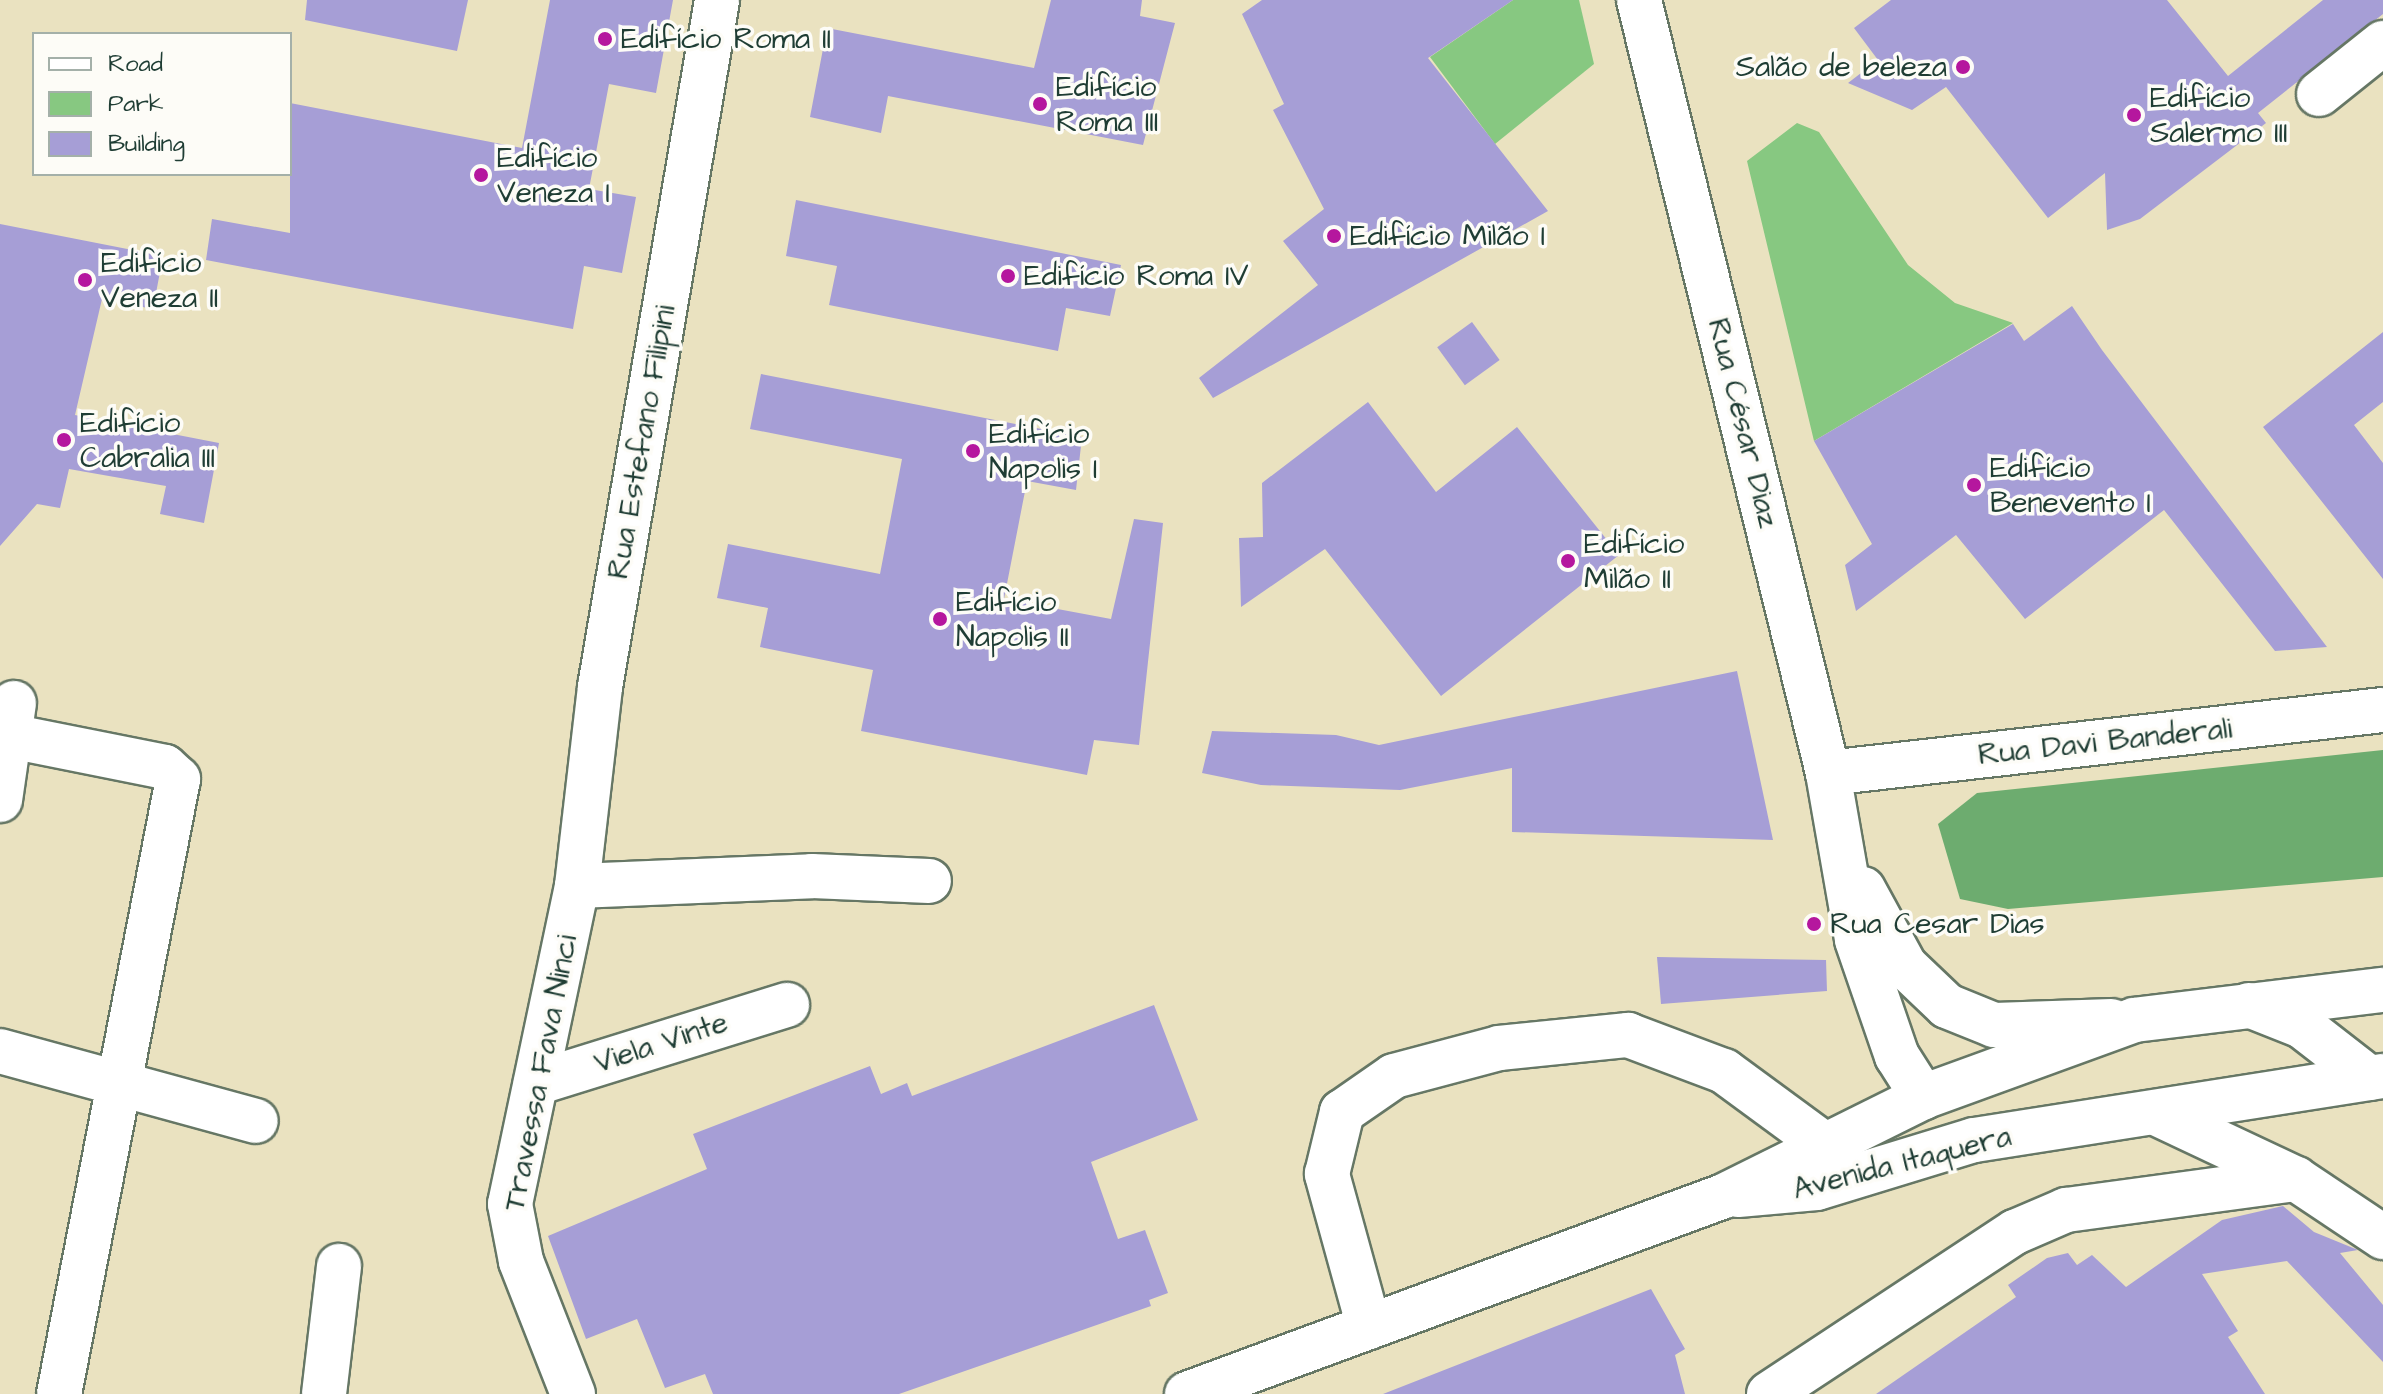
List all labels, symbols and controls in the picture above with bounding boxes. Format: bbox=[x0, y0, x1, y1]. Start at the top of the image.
place label: Edifício Roma II bbox=[621, 21, 831, 57]
marker: Edifício Roma II bbox=[596, 30, 614, 48]
legend bbox=[32, 32, 292, 176]
text: Road bbox=[108, 47, 163, 81]
place label: Salão de beleza bbox=[1736, 49, 1947, 85]
marker: Salão de beleza bbox=[1954, 58, 1972, 76]
place label: Edifício Roma III bbox=[1056, 69, 1159, 140]
place label: Edifício Salermo III bbox=[2150, 80, 2288, 150]
text: Park bbox=[108, 87, 164, 121]
marker: Edifício Roma III bbox=[1031, 95, 1049, 113]
marker: Edifício Salermo III bbox=[2125, 106, 2143, 124]
text: Building bbox=[108, 127, 185, 161]
place label: Edifício Veneza I bbox=[497, 140, 610, 210]
marker: Edifício Veneza I bbox=[472, 166, 490, 184]
place label: Edifício Milão I bbox=[1350, 218, 1545, 254]
marker: Edifício Milão I bbox=[1325, 227, 1343, 245]
place label: Edifício Veneza II bbox=[101, 245, 218, 316]
place label: Edifício Roma IV bbox=[1024, 258, 1249, 294]
marker: Edifício Roma IV bbox=[999, 267, 1017, 285]
marker: Edifício Veneza II bbox=[76, 271, 94, 289]
street label: Rua Estefano Filipini bbox=[600, 302, 684, 582]
street label: Rua César Diaz bbox=[1700, 315, 1786, 531]
place label: Edifício Cabralia III bbox=[80, 405, 215, 476]
place label: Edifício Napolis I bbox=[989, 416, 1098, 486]
marker: Edifício Cabralia III bbox=[55, 431, 73, 449]
marker: Edifício Napolis I bbox=[964, 442, 982, 460]
place label: Edifício Benevento I bbox=[1990, 450, 2151, 520]
marker: Edifício Benevento I bbox=[1965, 476, 1983, 494]
place label: Edifício Milão II bbox=[1584, 526, 1684, 596]
marker: Edifício Milão II bbox=[1559, 552, 1577, 570]
place label: Edifício Napolis II bbox=[956, 584, 1069, 654]
marker: Edifício Napolis II bbox=[931, 610, 949, 628]
street label: Rua Davi Banderali bbox=[1976, 711, 2234, 773]
place label: Rua Cesar Dias bbox=[1830, 906, 2045, 942]
marker: Rua Cesar Dias bbox=[1805, 915, 1823, 933]
street label: Travessa Fava Ninci bbox=[497, 932, 585, 1214]
street label: Viela Vinte bbox=[590, 1005, 732, 1081]
street label: Avenida Itaquera bbox=[1789, 1118, 2015, 1208]

